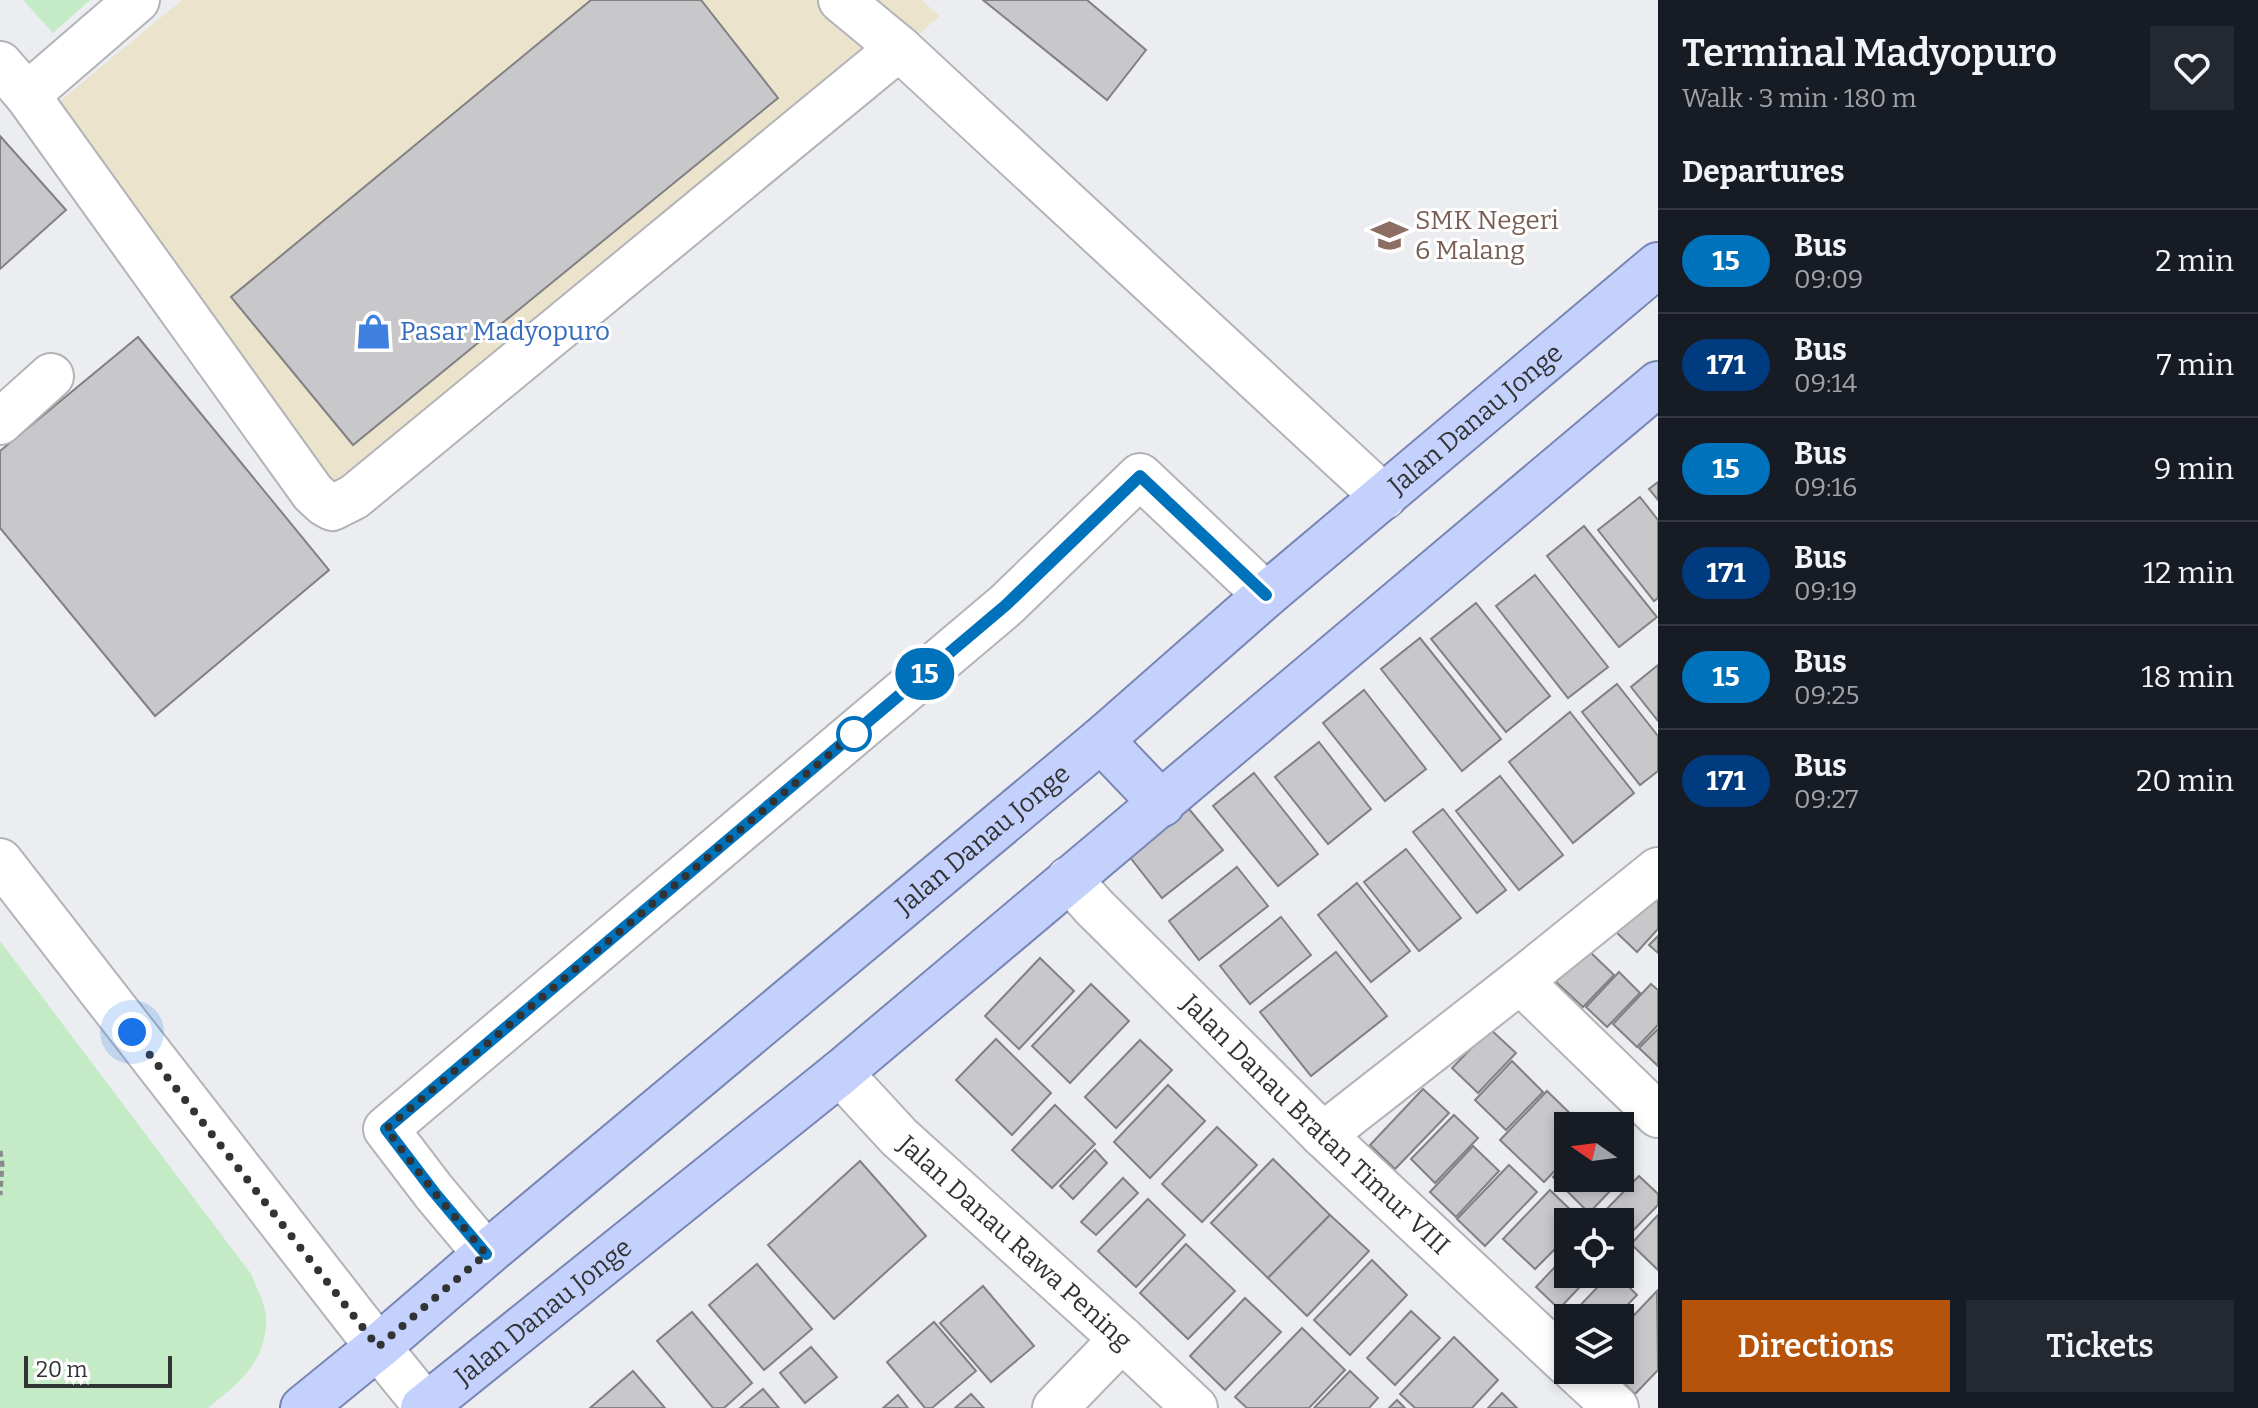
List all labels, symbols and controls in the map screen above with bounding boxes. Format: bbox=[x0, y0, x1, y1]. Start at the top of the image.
button: heart bbox=[2150, 26, 2234, 110]
text: Terminal Madyopuro bbox=[1682, 30, 2057, 76]
text: Walk · 3 min · 180 m bbox=[1682, 83, 1917, 114]
text: Departures bbox=[1682, 154, 1845, 190]
place label: SMK Negeri 6 Malang bbox=[1415, 205, 1559, 266]
school or university icon: SMK Negeri 6 Malang bbox=[1370, 216, 1408, 254]
text: Bus bbox=[1794, 228, 1847, 264]
text: 2 min bbox=[2155, 243, 2234, 279]
text: 15 bbox=[1712, 244, 1740, 277]
text: 09:09 bbox=[1794, 264, 1863, 295]
shop icon: Pasar Madyopuro bbox=[355, 312, 393, 350]
place label: Pasar Madyopuro bbox=[400, 316, 610, 347]
text: Bus bbox=[1794, 332, 1847, 368]
street label: Jalan Danau Jonge bbox=[1382, 337, 1569, 502]
text: 7 min bbox=[2156, 347, 2234, 383]
text: 171 bbox=[1706, 348, 1746, 381]
text: 09:14 bbox=[1794, 368, 1857, 399]
text: Bus bbox=[1794, 436, 1847, 472]
text: 9 min bbox=[2154, 451, 2234, 487]
text: 15 bbox=[1712, 452, 1740, 485]
text: 09:16 bbox=[1794, 472, 1857, 503]
text: Bus bbox=[1794, 540, 1847, 576]
text: 12 min bbox=[2143, 555, 2234, 591]
text: 171 bbox=[1706, 556, 1746, 589]
text: 09:19 bbox=[1794, 576, 1857, 607]
text: Bus bbox=[1794, 644, 1847, 680]
line badge: 15 bbox=[889, 648, 961, 700]
text: 15 bbox=[911, 657, 939, 690]
text: 18 min bbox=[2141, 659, 2234, 695]
text: 15 bbox=[1712, 660, 1740, 693]
text: 09:25 bbox=[1794, 680, 1859, 711]
unlabelled marker bbox=[837, 717, 871, 751]
text: Bus bbox=[1794, 748, 1847, 784]
street label: Jalan Danau Jonge bbox=[888, 758, 1076, 922]
text: 20 min bbox=[2136, 763, 2234, 799]
text: 171 bbox=[1706, 764, 1746, 797]
text: 09:27 bbox=[1794, 784, 1858, 815]
street label: Jalan Danau Bratan Timur VIII bbox=[1174, 987, 1456, 1261]
your location bbox=[112, 1012, 152, 1052]
north arrow bbox=[1554, 1112, 1634, 1192]
map controls bbox=[1554, 1112, 1634, 1384]
street label: Jalan Danau Rawa Pening bbox=[891, 1128, 1138, 1356]
button: locate bbox=[1554, 1208, 1634, 1288]
street label: Jalan Danau Jonge bbox=[448, 1232, 638, 1393]
button: Directions bbox=[1682, 1300, 1950, 1392]
button: Tickets bbox=[1966, 1300, 2234, 1392]
button: layers bbox=[1554, 1304, 1634, 1384]
scale bar bbox=[24, 1352, 172, 1388]
text: 20 m bbox=[36, 1356, 87, 1383]

